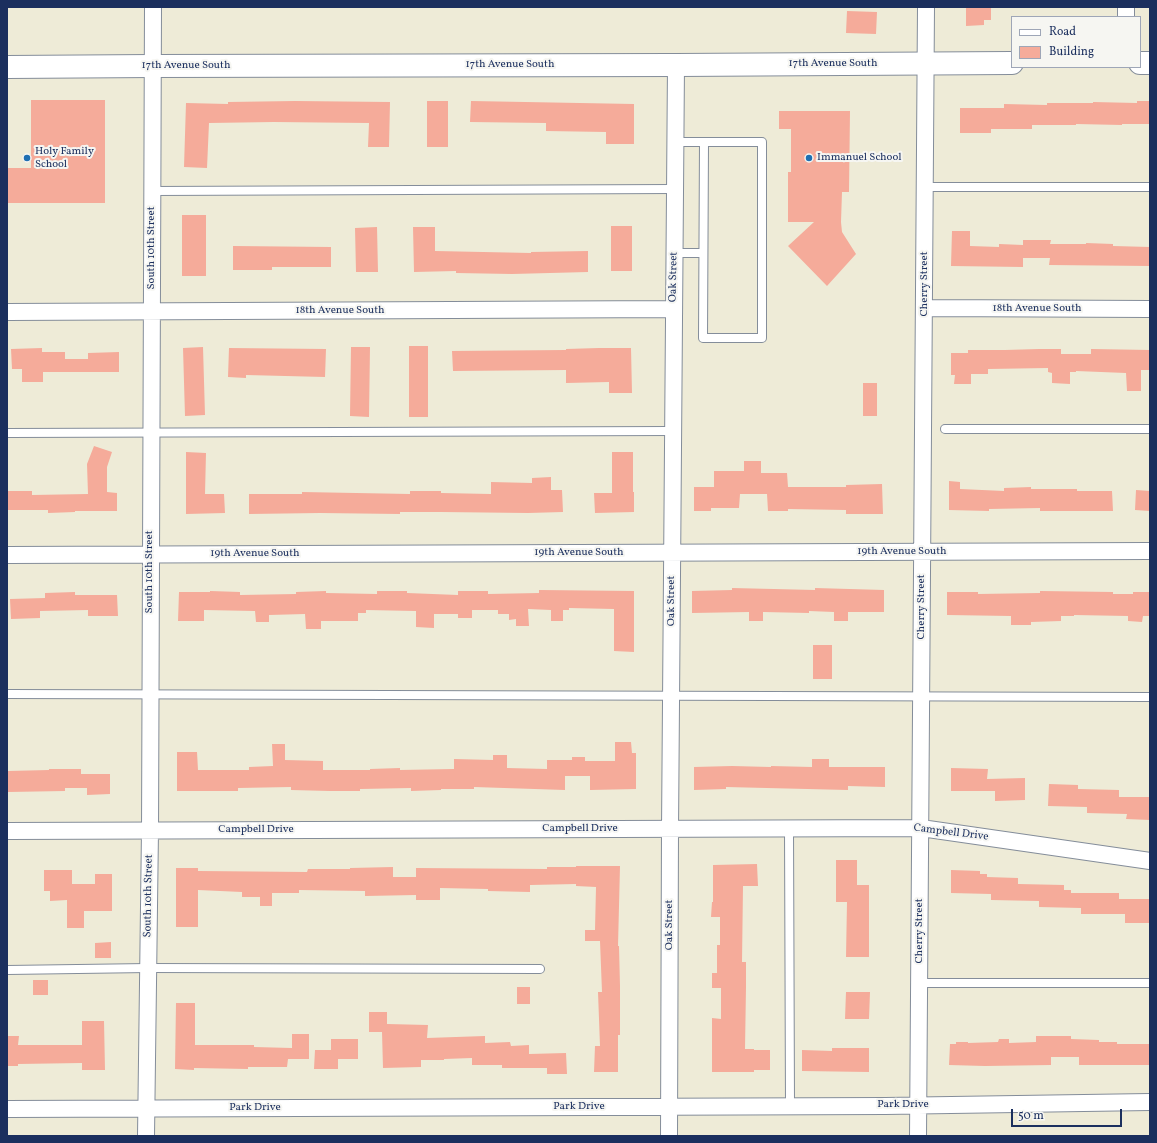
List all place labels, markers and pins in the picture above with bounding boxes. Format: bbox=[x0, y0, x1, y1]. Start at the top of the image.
place label: Holy Family School bbox=[35, 145, 94, 171]
place label: Immanuel School bbox=[817, 151, 901, 165]
marker: Holy Family School bbox=[22, 153, 32, 163]
marker: Immanuel School bbox=[804, 153, 814, 163]

